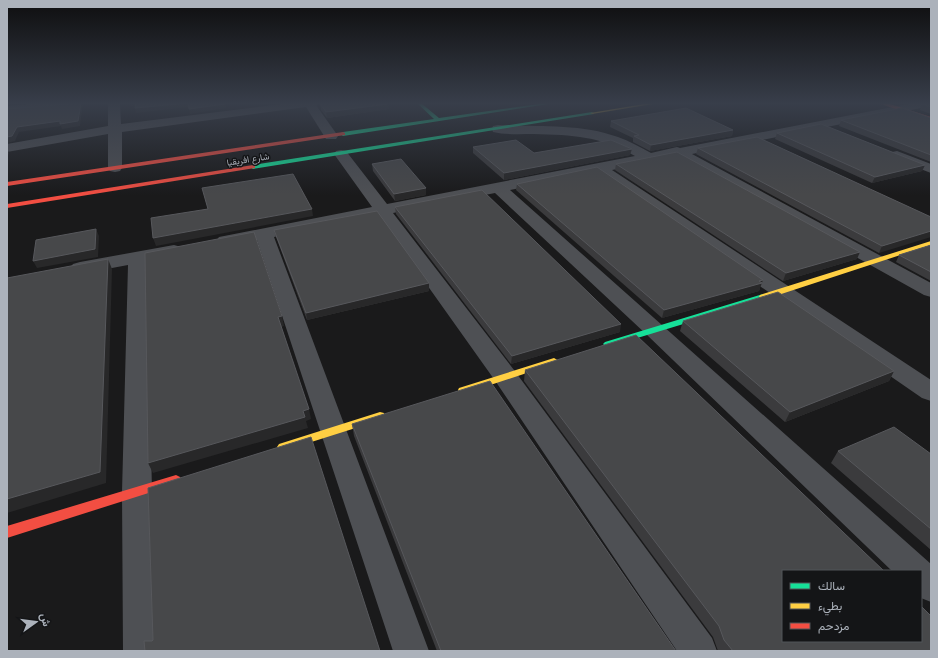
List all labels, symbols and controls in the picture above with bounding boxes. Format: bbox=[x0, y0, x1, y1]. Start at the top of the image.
street label: شارع افريقيا bbox=[226, 149, 270, 169]
legend bbox=[782, 570, 922, 642]
text: سالك bbox=[818, 577, 845, 594]
text: بطيء bbox=[818, 597, 842, 616]
north arrow bbox=[16, 602, 56, 642]
text: ش bbox=[37, 611, 55, 628]
text: مزدحم bbox=[818, 617, 849, 634]

